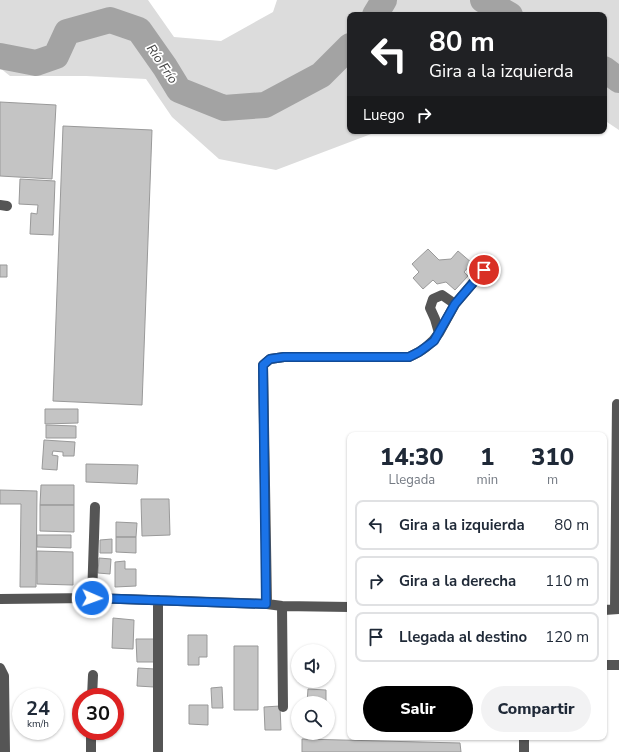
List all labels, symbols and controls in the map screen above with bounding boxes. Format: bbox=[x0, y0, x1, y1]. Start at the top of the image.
text: 80 m bbox=[429, 23, 495, 61]
icon: left bbox=[363, 28, 415, 80]
water label: Río Frío bbox=[142, 41, 182, 87]
text: Gira a la izquierda bbox=[429, 59, 573, 83]
icon: right bbox=[413, 104, 435, 126]
text: Luego bbox=[363, 105, 405, 125]
pin bbox=[467, 253, 501, 287]
icon: arrive bbox=[473, 259, 495, 281]
text: 14:30 bbox=[380, 441, 444, 473]
text: 1 bbox=[480, 441, 495, 473]
text: 310 bbox=[531, 441, 574, 473]
text: Llegada bbox=[388, 471, 435, 489]
text: min bbox=[477, 471, 498, 489]
text: m bbox=[547, 471, 558, 489]
icon: left bbox=[365, 514, 387, 536]
text: Gira a la izquierda bbox=[399, 515, 525, 535]
text: 80 m bbox=[554, 515, 589, 535]
icon: right bbox=[365, 570, 387, 592]
text: Gira a la derecha bbox=[399, 571, 516, 591]
text: 110 m bbox=[545, 571, 589, 591]
position arrow bbox=[71, 577, 113, 619]
icon: arrive bbox=[365, 626, 387, 648]
text: Llegada al destino bbox=[399, 627, 527, 647]
text: 120 m bbox=[545, 627, 589, 647]
map controls bbox=[291, 644, 335, 740]
button: sound bbox=[291, 644, 335, 688]
button: Salir bbox=[363, 686, 473, 732]
button: Compartir bbox=[481, 686, 591, 732]
speed limit sign: 30 bbox=[72, 688, 124, 740]
text: 24 bbox=[26, 695, 50, 722]
button: search bbox=[291, 696, 335, 740]
text: km/h bbox=[27, 717, 49, 731]

